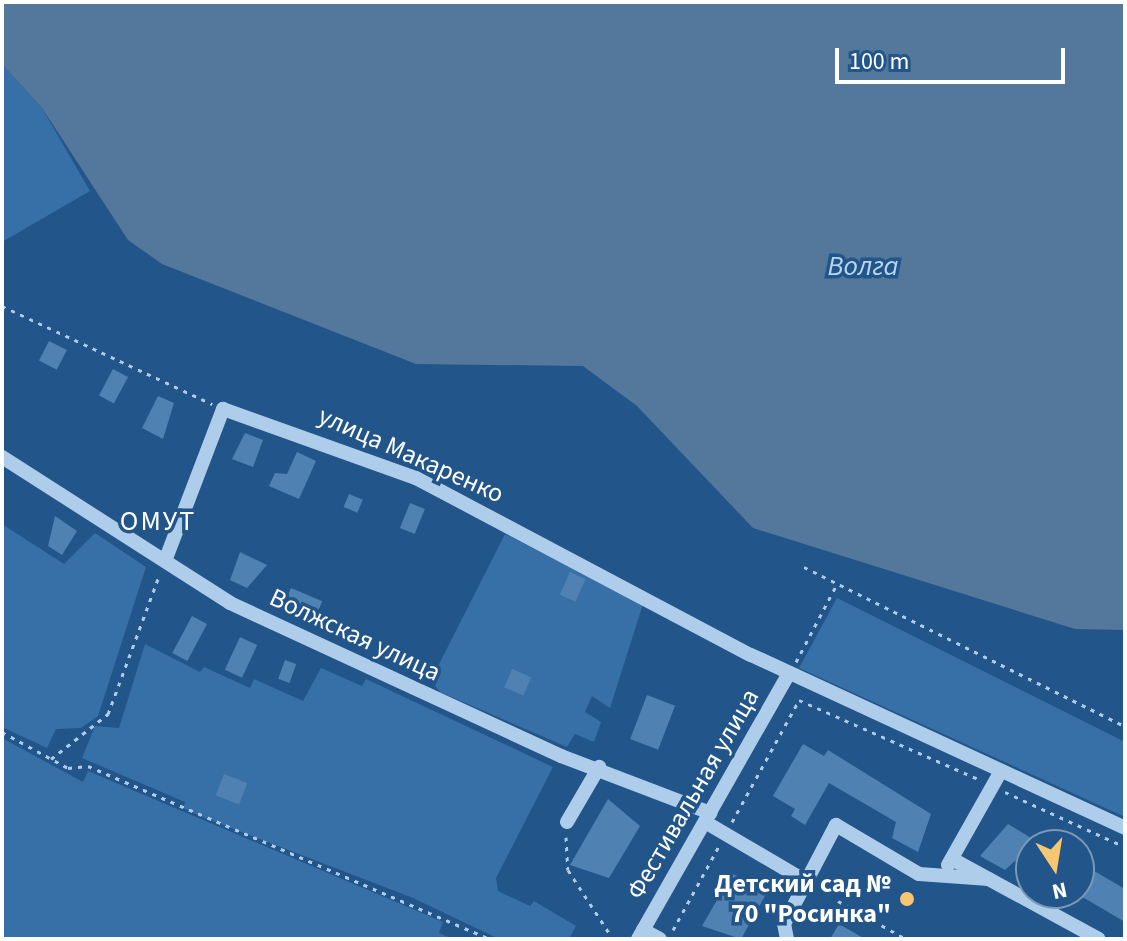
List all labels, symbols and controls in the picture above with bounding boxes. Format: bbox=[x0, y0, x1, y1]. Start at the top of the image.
scale bar bbox=[839, 32, 1069, 82]
text: 100 m bbox=[849, 44, 909, 79]
water label: Волга bbox=[828, 249, 898, 283]
street label: улица Макаренко bbox=[314, 400, 508, 510]
district label: ОМУТ bbox=[120, 504, 196, 538]
street label: Волжская улица bbox=[265, 582, 445, 688]
street label: Фестивальная улица bbox=[620, 683, 766, 905]
north arrow bbox=[1015, 829, 1095, 909]
place label: Детский сад № 70 "Росинка" bbox=[715, 868, 891, 930]
text: N bbox=[1049, 873, 1070, 908]
marker: Детский сад № 70 "Росинка" bbox=[898, 890, 916, 908]

